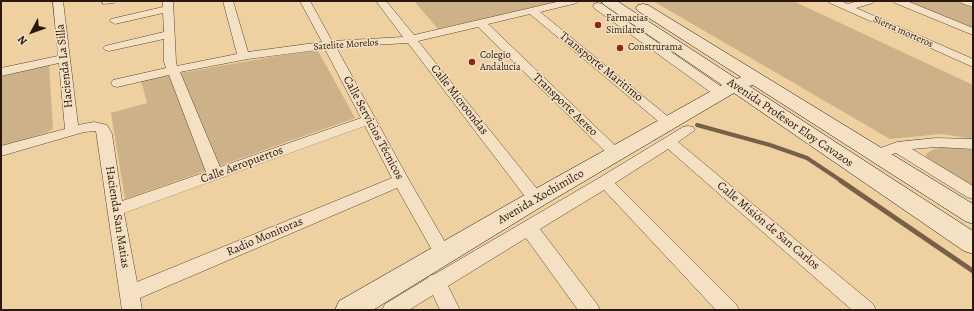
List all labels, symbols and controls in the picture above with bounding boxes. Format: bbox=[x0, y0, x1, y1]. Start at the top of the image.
north arrow bbox=[12, 12, 52, 52]
place label: Farmacias Similares bbox=[606, 13, 648, 36]
street label: Sierra morteros bbox=[871, 13, 935, 51]
marker: Farmacias Similares bbox=[593, 20, 603, 30]
street label: Hacienda La Silla bbox=[53, 23, 77, 109]
street label: Transporte Maritimo bbox=[556, 29, 646, 105]
text: N bbox=[14, 32, 31, 48]
street label: Satelite Morelos bbox=[313, 37, 379, 53]
place label: Construrama bbox=[628, 42, 682, 54]
marker: Construrama bbox=[615, 43, 625, 53]
place label: Colegio Andalucía bbox=[480, 50, 521, 74]
marker: Colegio Andalucía bbox=[467, 57, 477, 67]
street label: Calle Microondas bbox=[427, 62, 491, 138]
street label: Transporte Aereo bbox=[530, 71, 600, 139]
street label: Calle Servicios Técnicos bbox=[340, 74, 406, 182]
street label: Avenida Profesor Eloy Cavazos bbox=[724, 75, 856, 171]
street label: Calle Aeropuertos bbox=[199, 143, 285, 187]
street label: Hacienda San Matias bbox=[102, 165, 132, 269]
street label: Avenida Xochimilco bbox=[495, 166, 587, 228]
street label: Calle Misión de San Carlos bbox=[714, 179, 822, 273]
street label: Radio Monitoras bbox=[225, 214, 305, 260]

